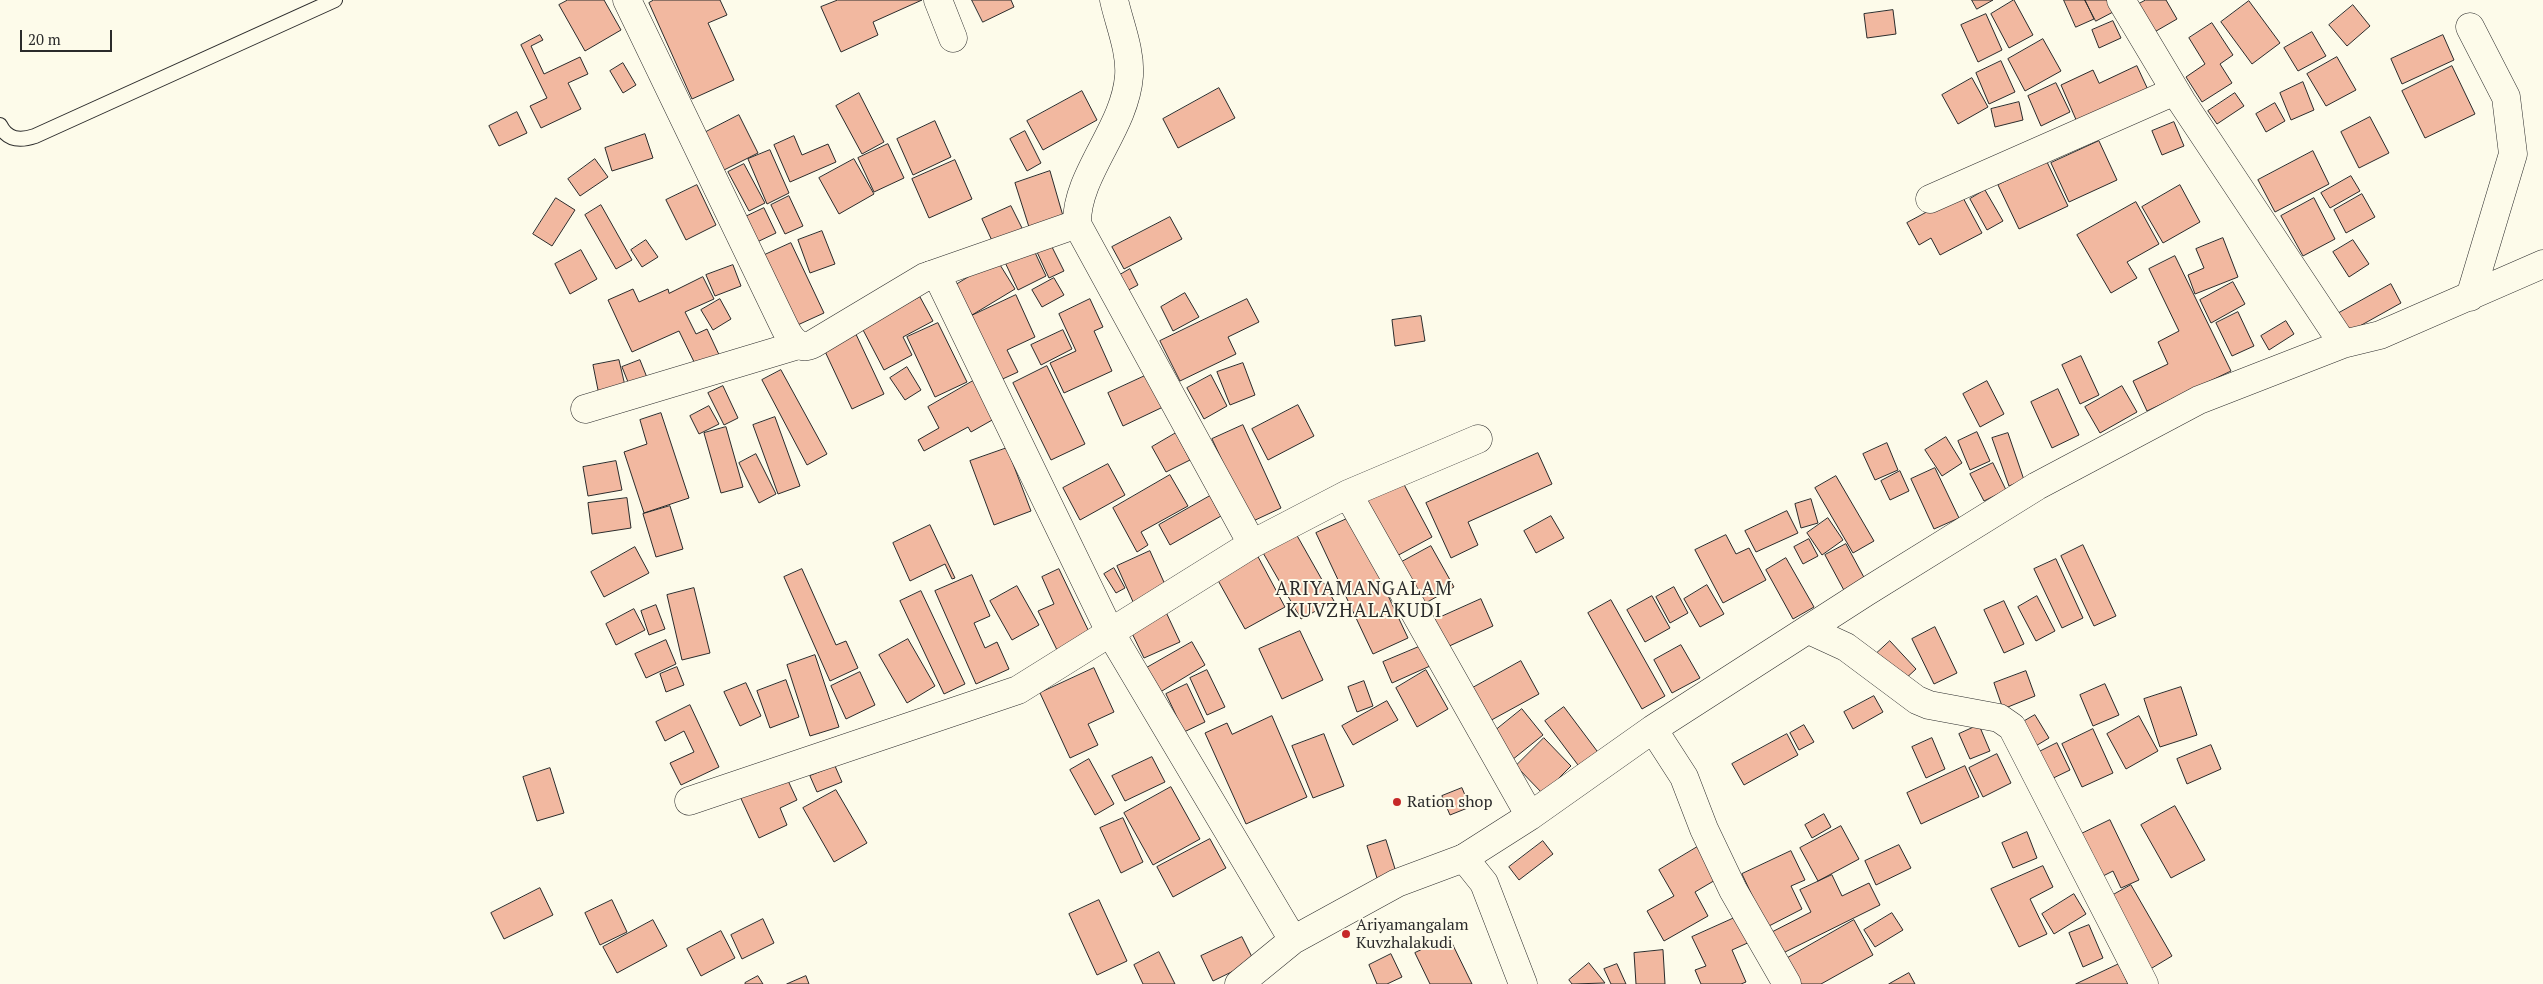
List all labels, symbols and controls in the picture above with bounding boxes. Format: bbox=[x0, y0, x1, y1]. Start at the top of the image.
scale bar bbox=[22, 20, 115, 52]
text: 20 m bbox=[28, 29, 61, 49]
district label: ARIYAMANGALAM KUVZHALAKUDI bbox=[1274, 579, 1454, 623]
place label: Ration shop bbox=[1407, 792, 1492, 812]
marker: Ration shop bbox=[1391, 796, 1403, 808]
place label: Ariyamangalam Kuvzhalakudi bbox=[1356, 915, 1469, 953]
marker: Ariyamangalam Kuvzhalakudi bbox=[1340, 928, 1352, 940]

